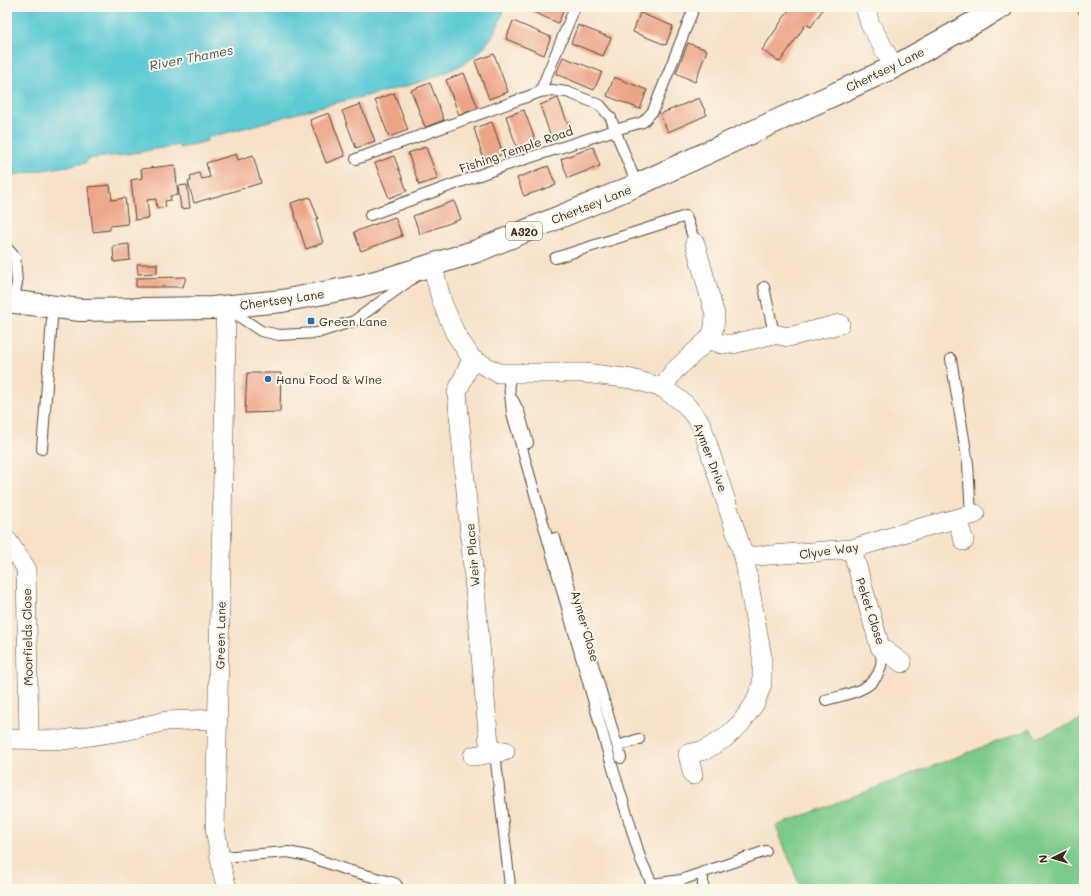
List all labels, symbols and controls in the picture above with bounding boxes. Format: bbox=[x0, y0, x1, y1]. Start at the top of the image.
water label: River Thames bbox=[147, 41, 235, 73]
street label: Chertsey Lane bbox=[843, 43, 927, 95]
street label: Fishing Temple Road bbox=[457, 122, 575, 176]
street label: Chertsey Lane bbox=[548, 181, 634, 227]
road number: A320 bbox=[506, 222, 542, 240]
street label: Chertsey Lane bbox=[239, 285, 325, 313]
place label: Green Lane bbox=[319, 313, 387, 329]
marker: Green Lane bbox=[306, 316, 316, 326]
place label: Hanu Food & Wine bbox=[276, 371, 382, 387]
marker: Hanu Food & Wine bbox=[263, 374, 273, 384]
street label: Aymer Drive bbox=[690, 420, 732, 494]
street label: Weir Place bbox=[461, 523, 483, 587]
street label: Clyve Way bbox=[798, 538, 860, 562]
street label: Peket Close bbox=[853, 575, 889, 647]
street label: Moorfields Close bbox=[18, 588, 36, 686]
street label: Aymer Close bbox=[568, 589, 604, 663]
street label: Green Lane bbox=[211, 601, 229, 669]
north arrow bbox=[1033, 838, 1073, 878]
text: N bbox=[1035, 854, 1050, 864]

